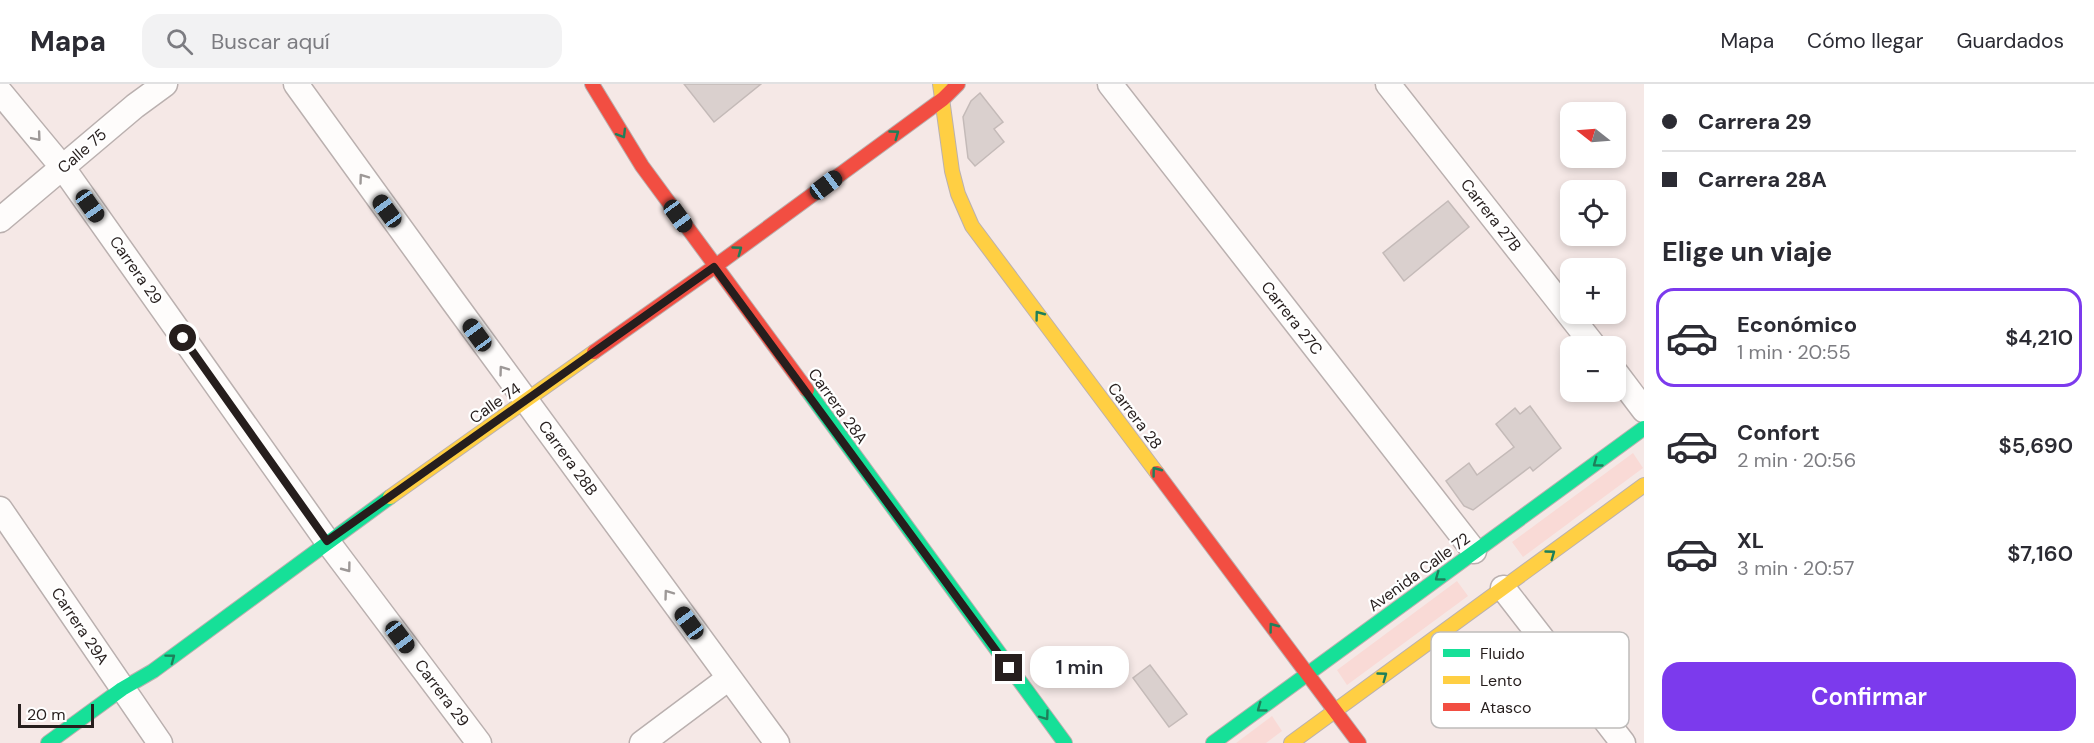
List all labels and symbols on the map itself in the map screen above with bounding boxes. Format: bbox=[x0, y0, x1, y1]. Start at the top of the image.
north arrow bbox=[1560, 102, 1626, 168]
street label: Calle 75 bbox=[53, 124, 111, 178]
one-way arrow bbox=[614, 128, 626, 138]
one-way arrow bbox=[30, 130, 41, 141]
one-way arrow bbox=[889, 130, 900, 141]
car bbox=[806, 167, 846, 203]
one-way arrow bbox=[360, 173, 371, 184]
street label: Carrera 27B bbox=[1456, 174, 1526, 256]
car bbox=[72, 186, 108, 226]
car bbox=[369, 191, 405, 231]
car bbox=[660, 196, 696, 236]
street label: Carrera 29 bbox=[105, 232, 167, 308]
one-way arrow bbox=[732, 246, 743, 257]
street label: Carrera 27C bbox=[1257, 277, 1327, 359]
one-way arrow bbox=[1035, 310, 1046, 321]
car bbox=[459, 315, 495, 355]
route start bbox=[169, 324, 196, 351]
street label: Carrera 28A bbox=[803, 364, 873, 448]
one-way arrow bbox=[499, 365, 510, 376]
street label: Calle 74 bbox=[465, 378, 525, 428]
street label: Carrera 28 bbox=[1103, 378, 1167, 454]
street label: Carrera 28B bbox=[534, 416, 602, 500]
one-way arrow bbox=[1592, 456, 1603, 467]
one-way arrow bbox=[1152, 466, 1163, 477]
street label: Avenida Calle 72 bbox=[1364, 528, 1474, 616]
one-way arrow bbox=[1544, 550, 1555, 561]
one-way arrow bbox=[340, 561, 351, 572]
one-way arrow bbox=[1434, 570, 1445, 581]
street label: Carrera 29A bbox=[47, 583, 114, 669]
one-way arrow bbox=[664, 590, 675, 601]
car bbox=[671, 603, 707, 643]
car bbox=[382, 617, 418, 657]
one-way arrow bbox=[1269, 622, 1280, 633]
legend bbox=[1431, 632, 1629, 728]
text: Fluido bbox=[1480, 643, 1525, 664]
callout: 1 min bbox=[1030, 647, 1129, 689]
one-way arrow bbox=[164, 654, 175, 665]
route end bbox=[995, 654, 1022, 681]
street label: Carrera 29 bbox=[410, 655, 474, 731]
text: Lento bbox=[1480, 670, 1522, 691]
one-way arrow bbox=[1376, 672, 1387, 683]
text: Atasco bbox=[1480, 697, 1532, 718]
scale bar bbox=[18, 701, 94, 728]
one-way arrow bbox=[1256, 701, 1267, 712]
one-way arrow bbox=[1038, 710, 1049, 721]

